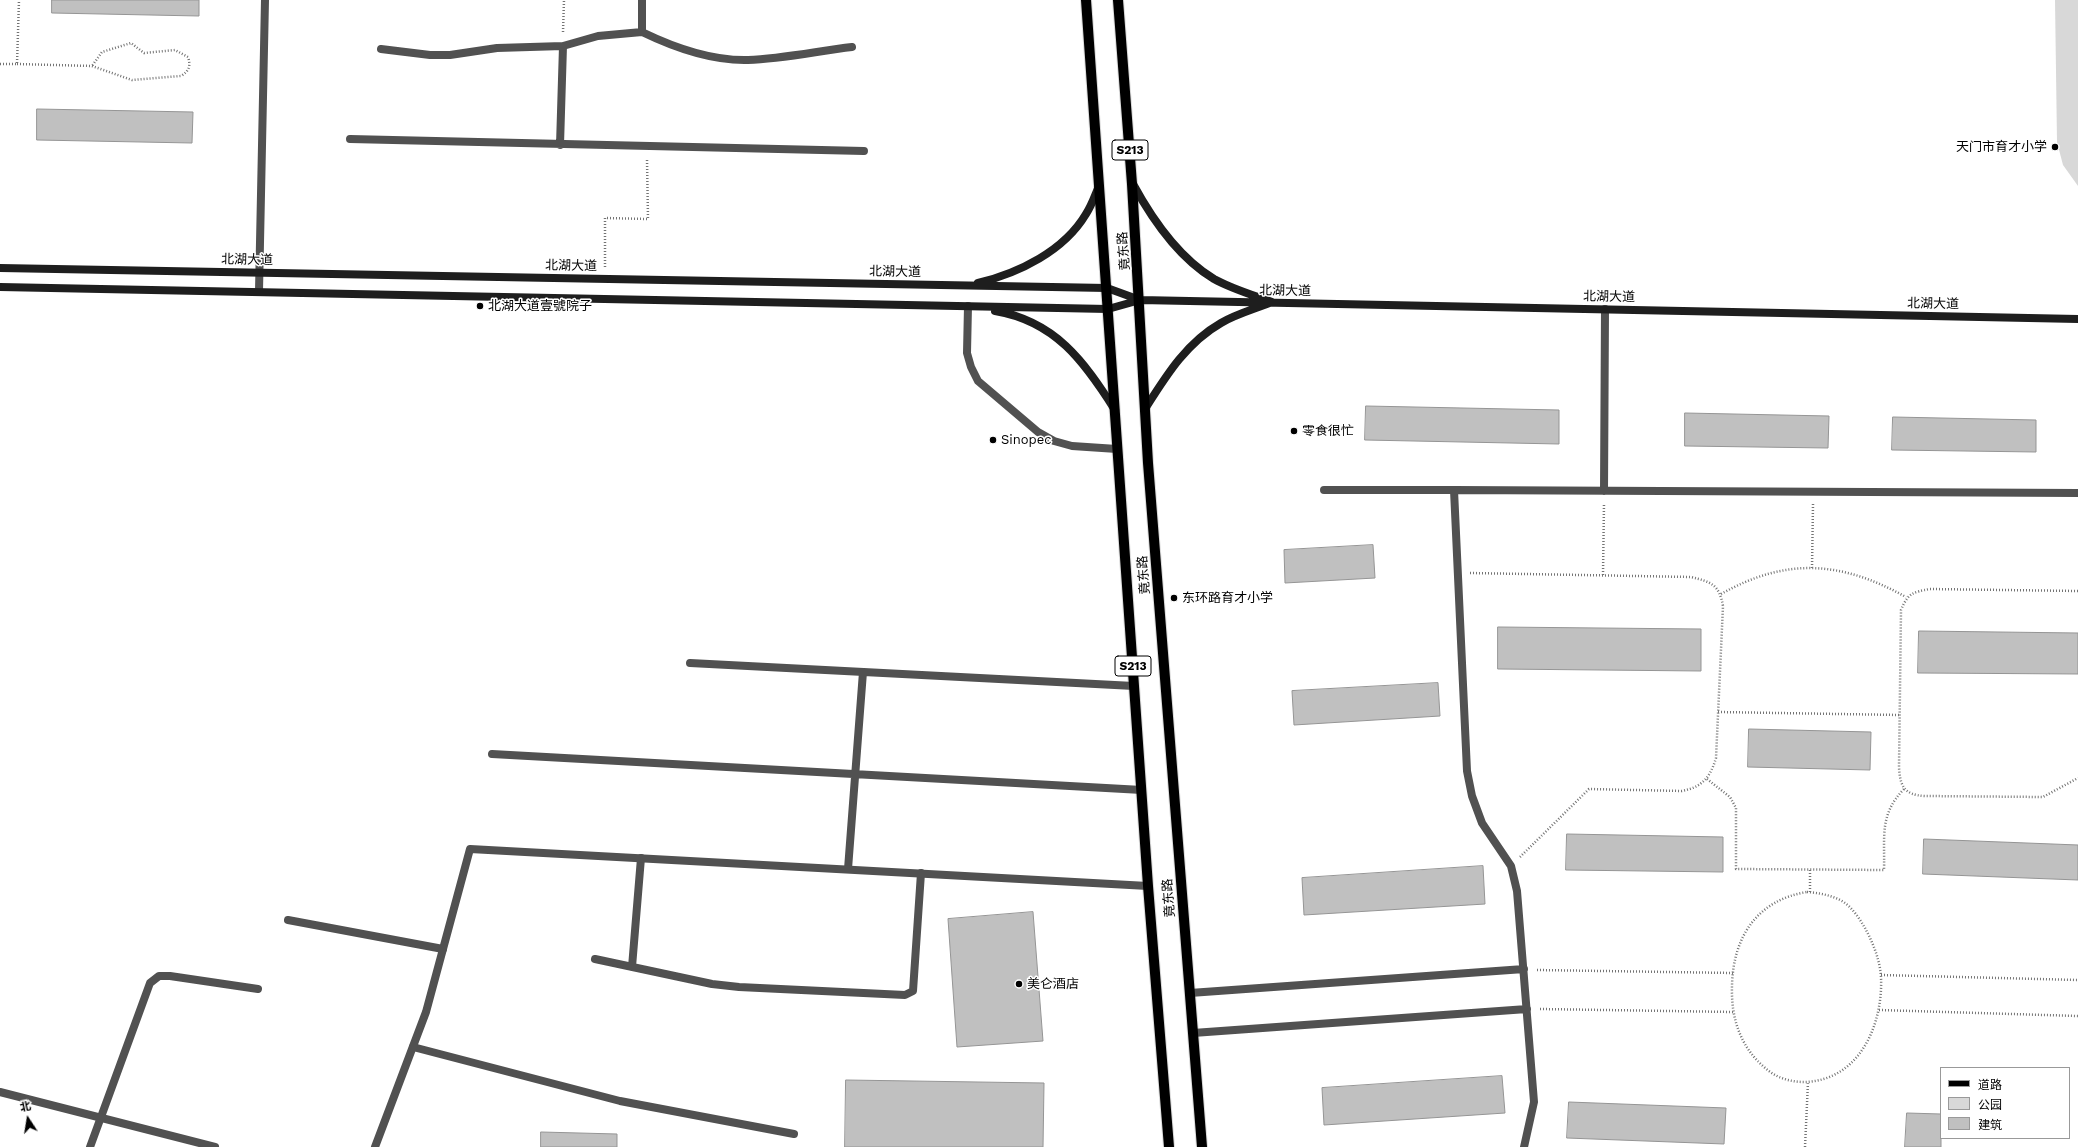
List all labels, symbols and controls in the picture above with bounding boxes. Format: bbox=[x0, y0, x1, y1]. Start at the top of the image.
place label: 天门市育才小学 bbox=[1956, 139, 2047, 155]
road number: S213 bbox=[1112, 140, 1148, 160]
marker: 天门市育才小学 bbox=[2050, 142, 2060, 152]
street label: 竟东路 bbox=[1115, 231, 1133, 271]
street label: 北湖大道 bbox=[221, 252, 273, 268]
street label: 北湖大道 bbox=[545, 258, 597, 274]
street label: 北湖大道 bbox=[869, 264, 921, 280]
street label: 北湖大道 bbox=[1259, 283, 1311, 299]
street label: 北湖大道 bbox=[1583, 289, 1635, 305]
street label: 北湖大道 bbox=[1907, 296, 1959, 312]
place label: 北湖大道壹號院子 bbox=[488, 298, 592, 314]
marker: 北湖大道壹號院子 bbox=[475, 301, 485, 311]
place label: 零食很忙 bbox=[1302, 423, 1354, 439]
marker: 零食很忙 bbox=[1289, 426, 1299, 436]
place label: Sinopec bbox=[1001, 432, 1052, 448]
marker: Sinopec bbox=[988, 435, 998, 445]
street label: 竟东路 bbox=[1135, 555, 1153, 595]
place label: 东环路育才小学 bbox=[1182, 590, 1273, 606]
marker: 东环路育才小学 bbox=[1169, 593, 1179, 603]
road number: S213 bbox=[1115, 656, 1151, 676]
street label: 竟东路 bbox=[1160, 878, 1178, 918]
place label: 美仑酒店 bbox=[1027, 976, 1079, 992]
marker: 美仑酒店 bbox=[1014, 979, 1024, 989]
legend bbox=[1940, 1067, 2070, 1139]
text: 道路 bbox=[1978, 1078, 2002, 1092]
text: 公园 bbox=[1978, 1098, 2002, 1112]
north arrow bbox=[8, 1099, 48, 1139]
text: 北 bbox=[19, 1099, 32, 1114]
text: 建筑 bbox=[1978, 1118, 2002, 1132]

